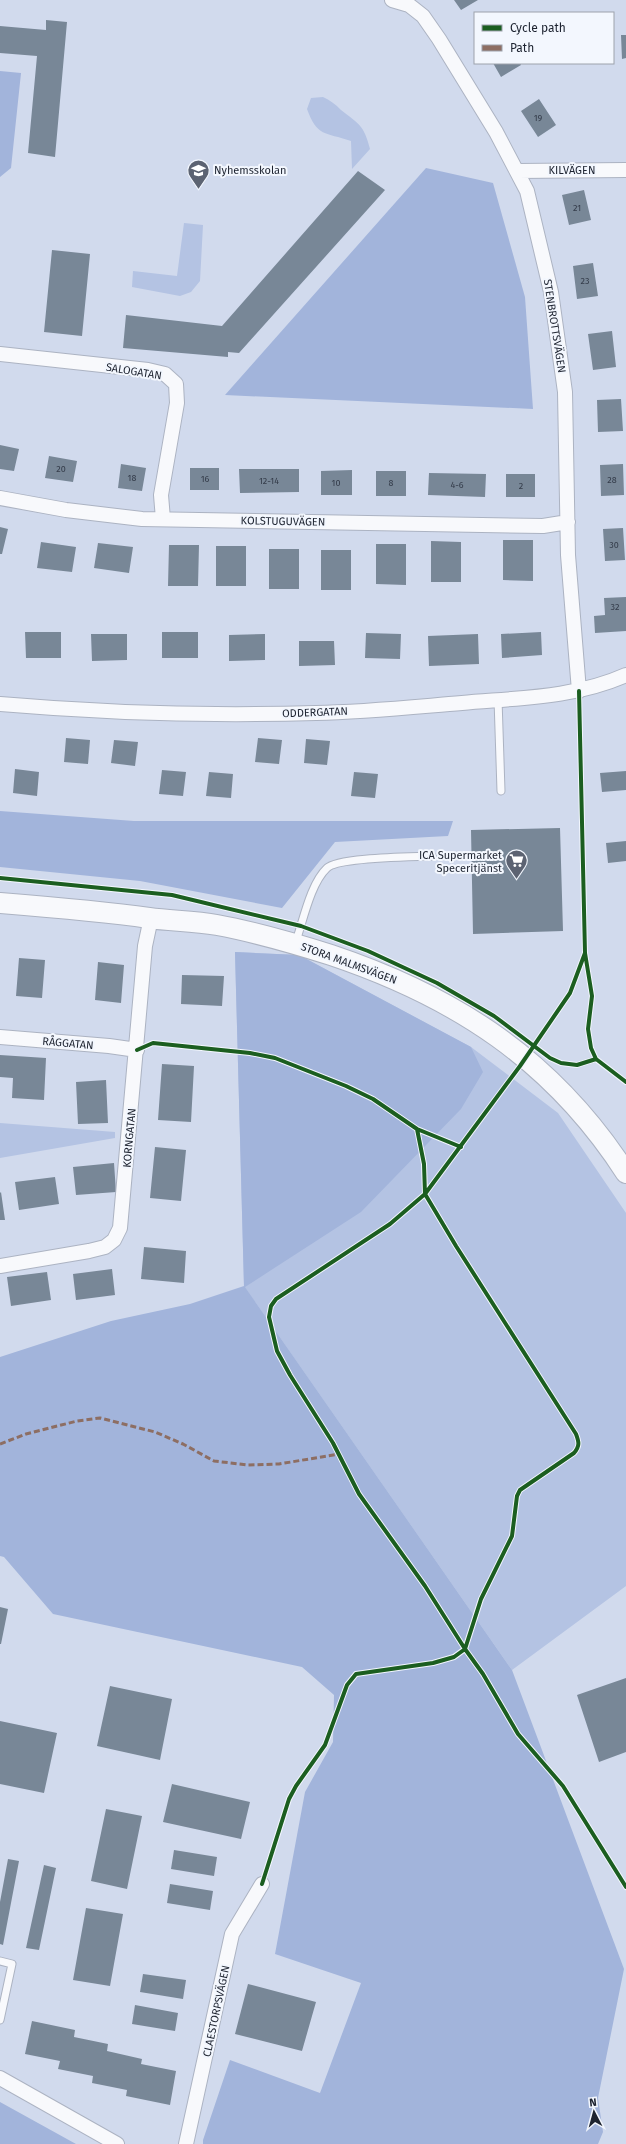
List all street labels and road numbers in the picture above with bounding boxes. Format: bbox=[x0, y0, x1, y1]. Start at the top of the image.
street label: KILVÄGEN bbox=[549, 163, 595, 177]
street label: STENBROTTSVÄGEN bbox=[541, 278, 569, 374]
street label: SALOGATAN bbox=[105, 361, 163, 382]
street label: KOLSTUGUVÄGEN bbox=[241, 513, 325, 529]
street label: ODDERGATAN bbox=[282, 705, 348, 720]
street label: STORA MALMSVÄGEN bbox=[299, 939, 399, 987]
street label: RÅGGATAN bbox=[42, 1034, 94, 1052]
street label: KORNGATAN bbox=[120, 1108, 139, 1168]
street label: CLAESTORPSVÄGEN bbox=[199, 1964, 233, 2058]

